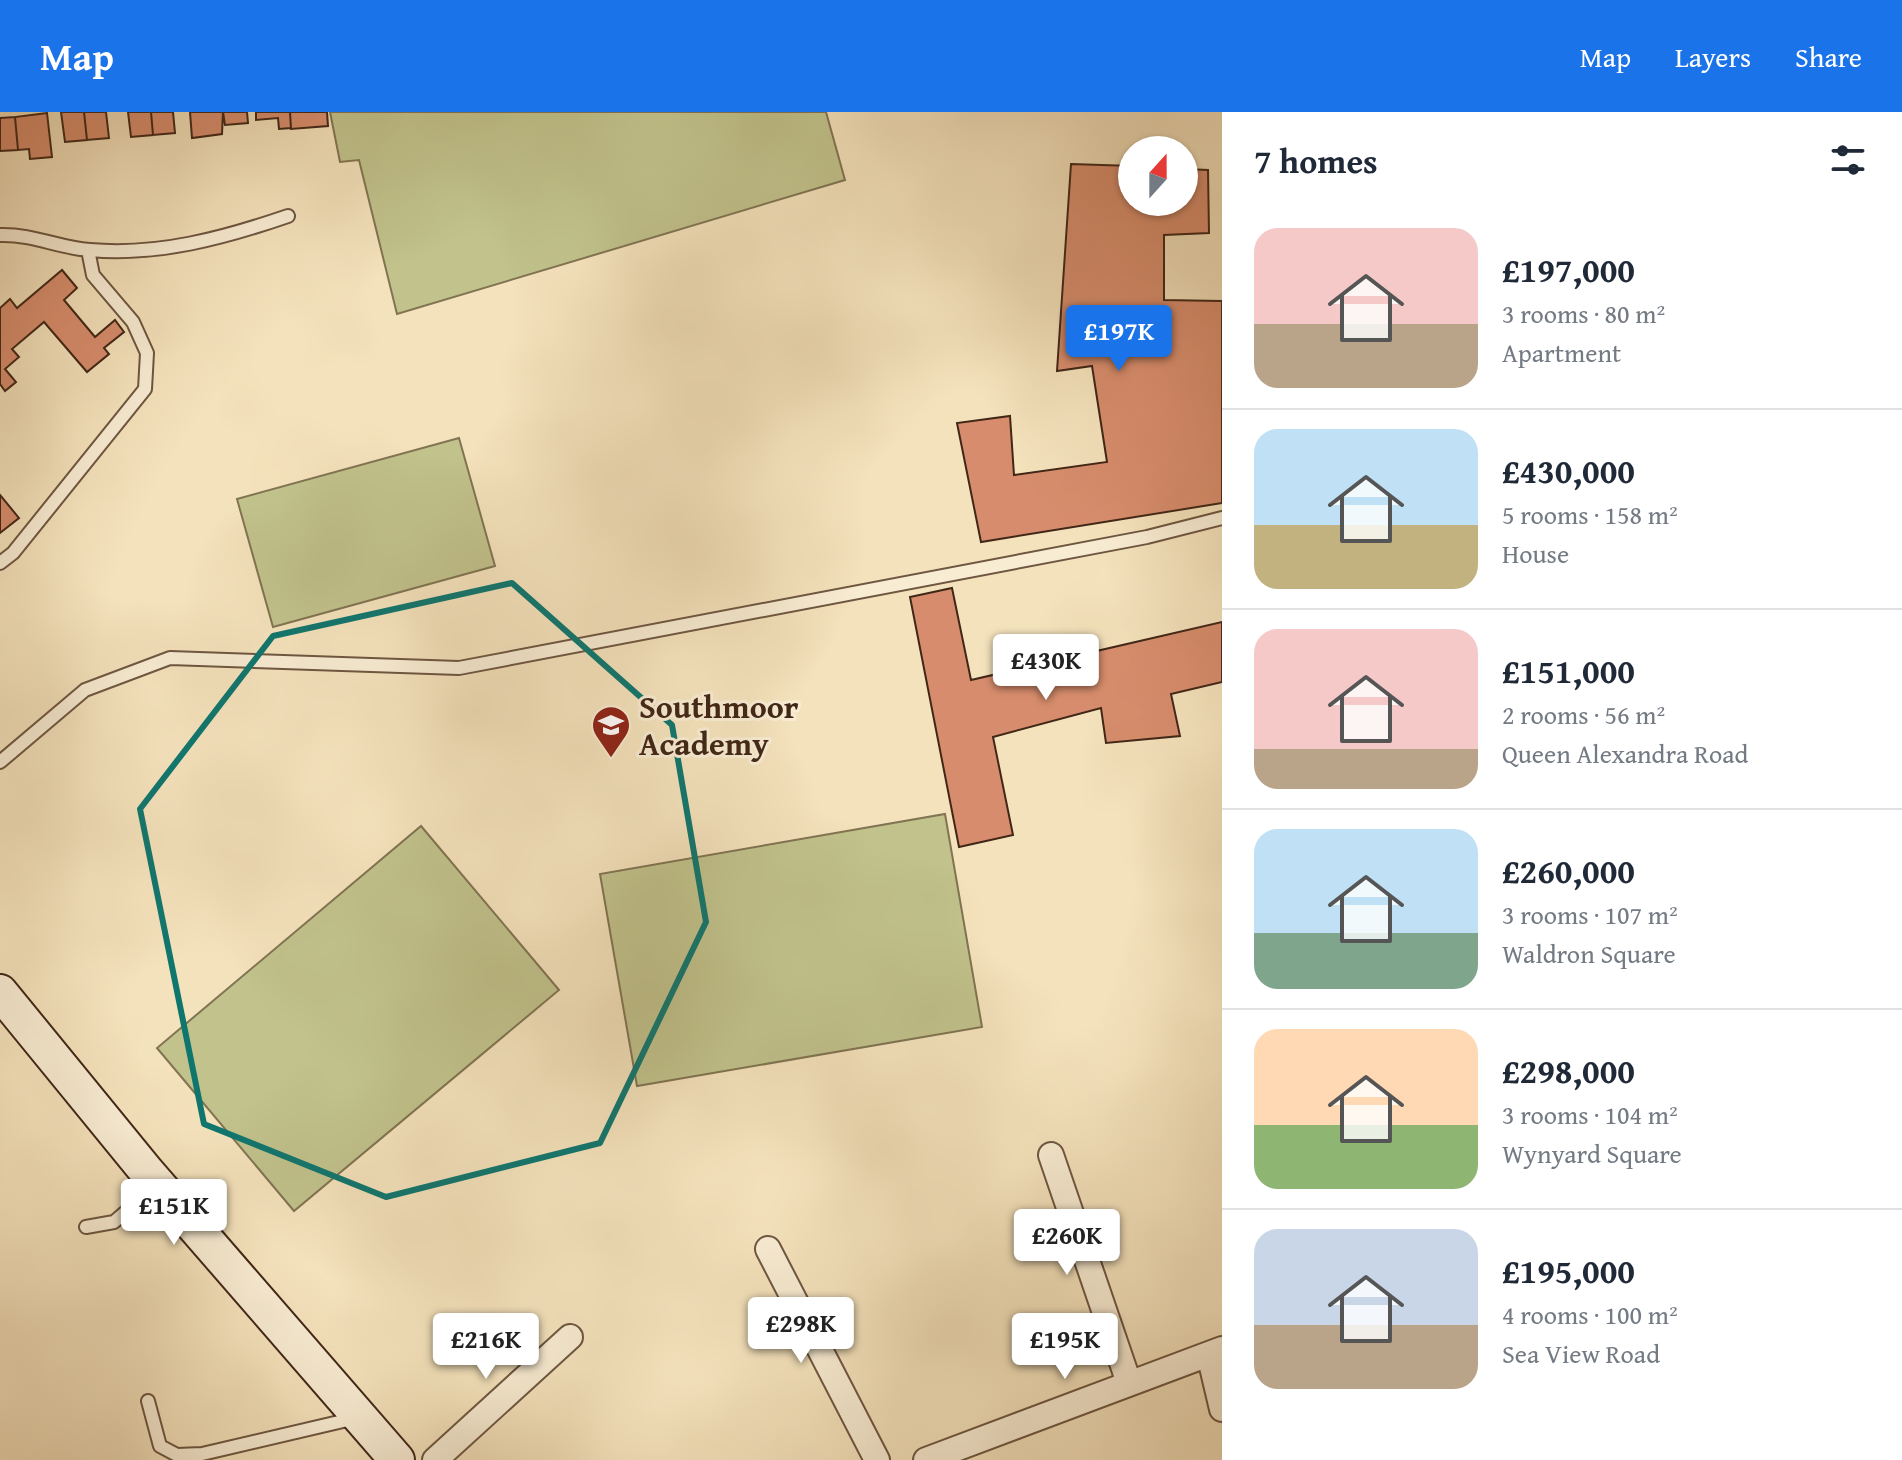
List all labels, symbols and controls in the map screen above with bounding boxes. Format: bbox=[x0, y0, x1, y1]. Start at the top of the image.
text: Map bbox=[40, 28, 114, 84]
text: Map bbox=[1580, 36, 1631, 77]
text: Layers bbox=[1675, 36, 1751, 77]
text: Share bbox=[1795, 36, 1862, 77]
north arrow bbox=[1118, 136, 1198, 216]
map controls bbox=[1118, 136, 1198, 216]
text: 7 homes bbox=[1254, 136, 1378, 185]
icon: filters bbox=[1826, 138, 1870, 182]
text: £197,000 bbox=[1502, 245, 1635, 294]
icon: home bbox=[1318, 260, 1414, 356]
text: 3 rooms · 80 m² bbox=[1502, 294, 1665, 333]
pin: £197K bbox=[1063, 305, 1175, 373]
text: £197K bbox=[1084, 311, 1154, 350]
text: Apartment bbox=[1502, 333, 1621, 372]
text: £430,000 bbox=[1502, 446, 1635, 495]
icon: home bbox=[1318, 461, 1414, 557]
text: 5 rooms · 158 m² bbox=[1502, 495, 1678, 534]
text: House bbox=[1502, 534, 1569, 573]
pin: £430K bbox=[990, 634, 1102, 702]
text: £430K bbox=[1011, 640, 1081, 679]
text: £151,000 bbox=[1502, 646, 1635, 695]
icon: home bbox=[1318, 661, 1414, 757]
place label: Southmoor Academy bbox=[639, 683, 799, 767]
text: 2 rooms · 56 m² bbox=[1502, 695, 1665, 734]
school or university icon: Southmoor Academy bbox=[590, 704, 632, 759]
text: Queen Alexandra Road bbox=[1502, 734, 1748, 773]
text: £260,000 bbox=[1502, 846, 1635, 895]
icon: home bbox=[1318, 861, 1414, 957]
text: 3 rooms · 107 m² bbox=[1502, 895, 1678, 934]
text: Waldron Square bbox=[1502, 934, 1676, 973]
text: £298,000 bbox=[1502, 1046, 1635, 1095]
icon: home bbox=[1318, 1061, 1414, 1157]
text: 3 rooms · 104 m² bbox=[1502, 1095, 1678, 1134]
text: Wynyard Square bbox=[1502, 1134, 1682, 1173]
pin: £151K bbox=[118, 1179, 230, 1247]
text: £151K bbox=[139, 1185, 209, 1224]
pin: £260K bbox=[1011, 1209, 1123, 1277]
text: £260K bbox=[1032, 1215, 1102, 1254]
text: £195,000 bbox=[1502, 1246, 1635, 1295]
icon: home bbox=[1318, 1261, 1414, 1357]
text: 4 rooms · 100 m² bbox=[1502, 1295, 1678, 1334]
pin: £298K bbox=[745, 1297, 857, 1365]
text: £298K bbox=[766, 1303, 836, 1342]
pin: £216K bbox=[430, 1313, 542, 1381]
pin: £195K bbox=[1009, 1313, 1121, 1381]
text: £216K bbox=[451, 1319, 521, 1358]
text: £195K bbox=[1030, 1319, 1100, 1358]
text: Sea View Road bbox=[1502, 1334, 1660, 1373]

